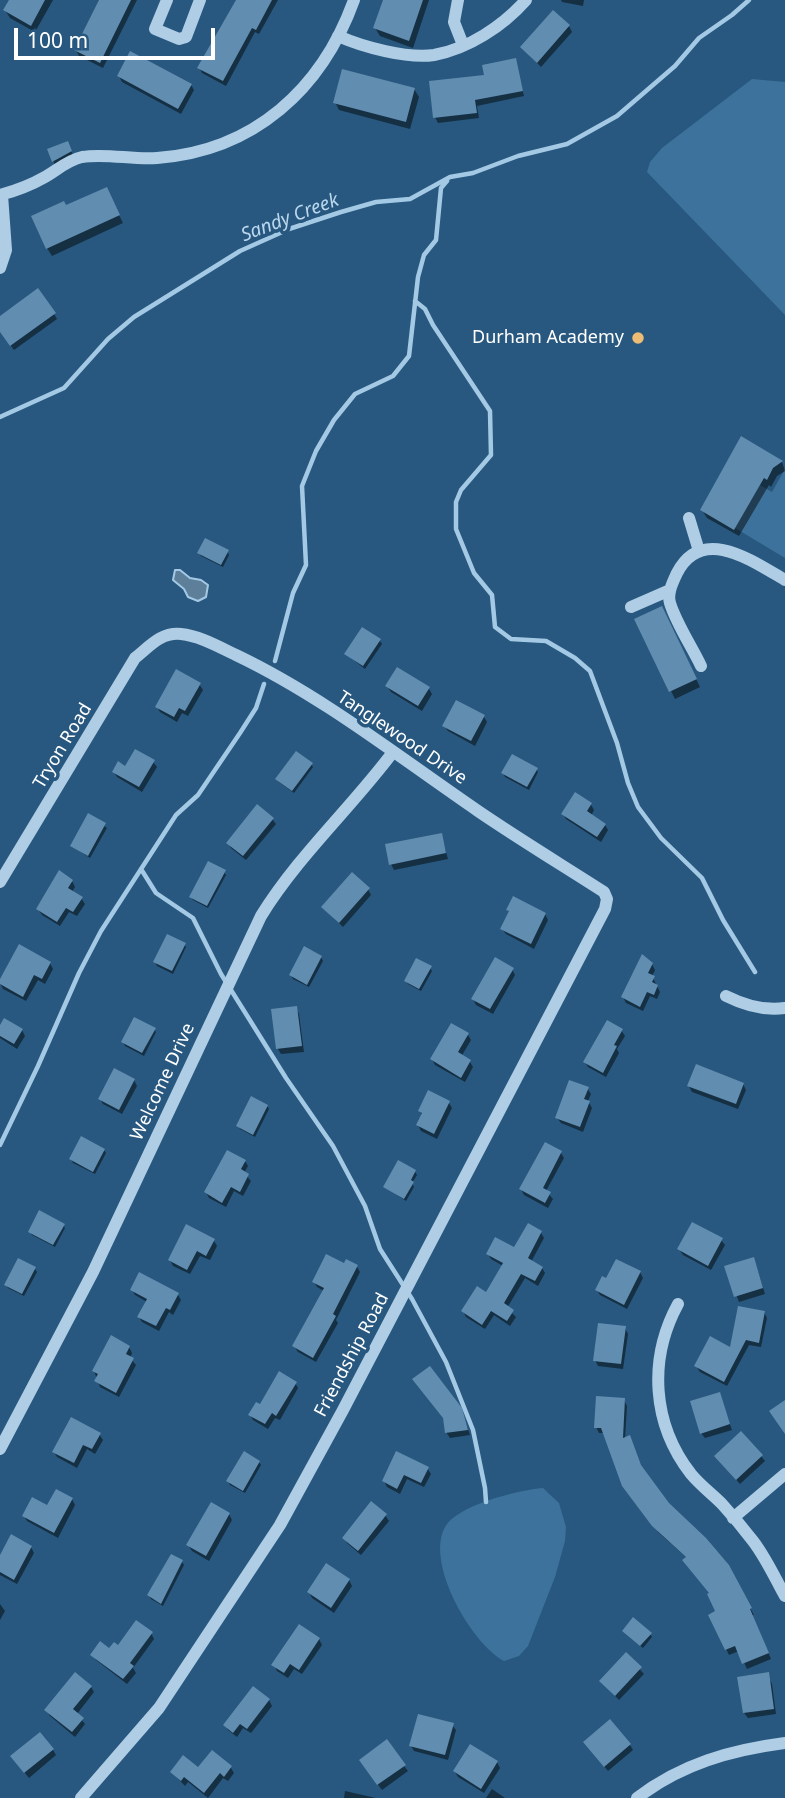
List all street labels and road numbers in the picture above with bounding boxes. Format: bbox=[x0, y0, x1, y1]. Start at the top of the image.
street label: Tanglewood Drive bbox=[333, 687, 471, 789]
street label: Tryon Road bbox=[29, 699, 97, 793]
street label: Welcome Drive bbox=[126, 1020, 200, 1144]
street label: Friendship Road bbox=[310, 1289, 394, 1421]

